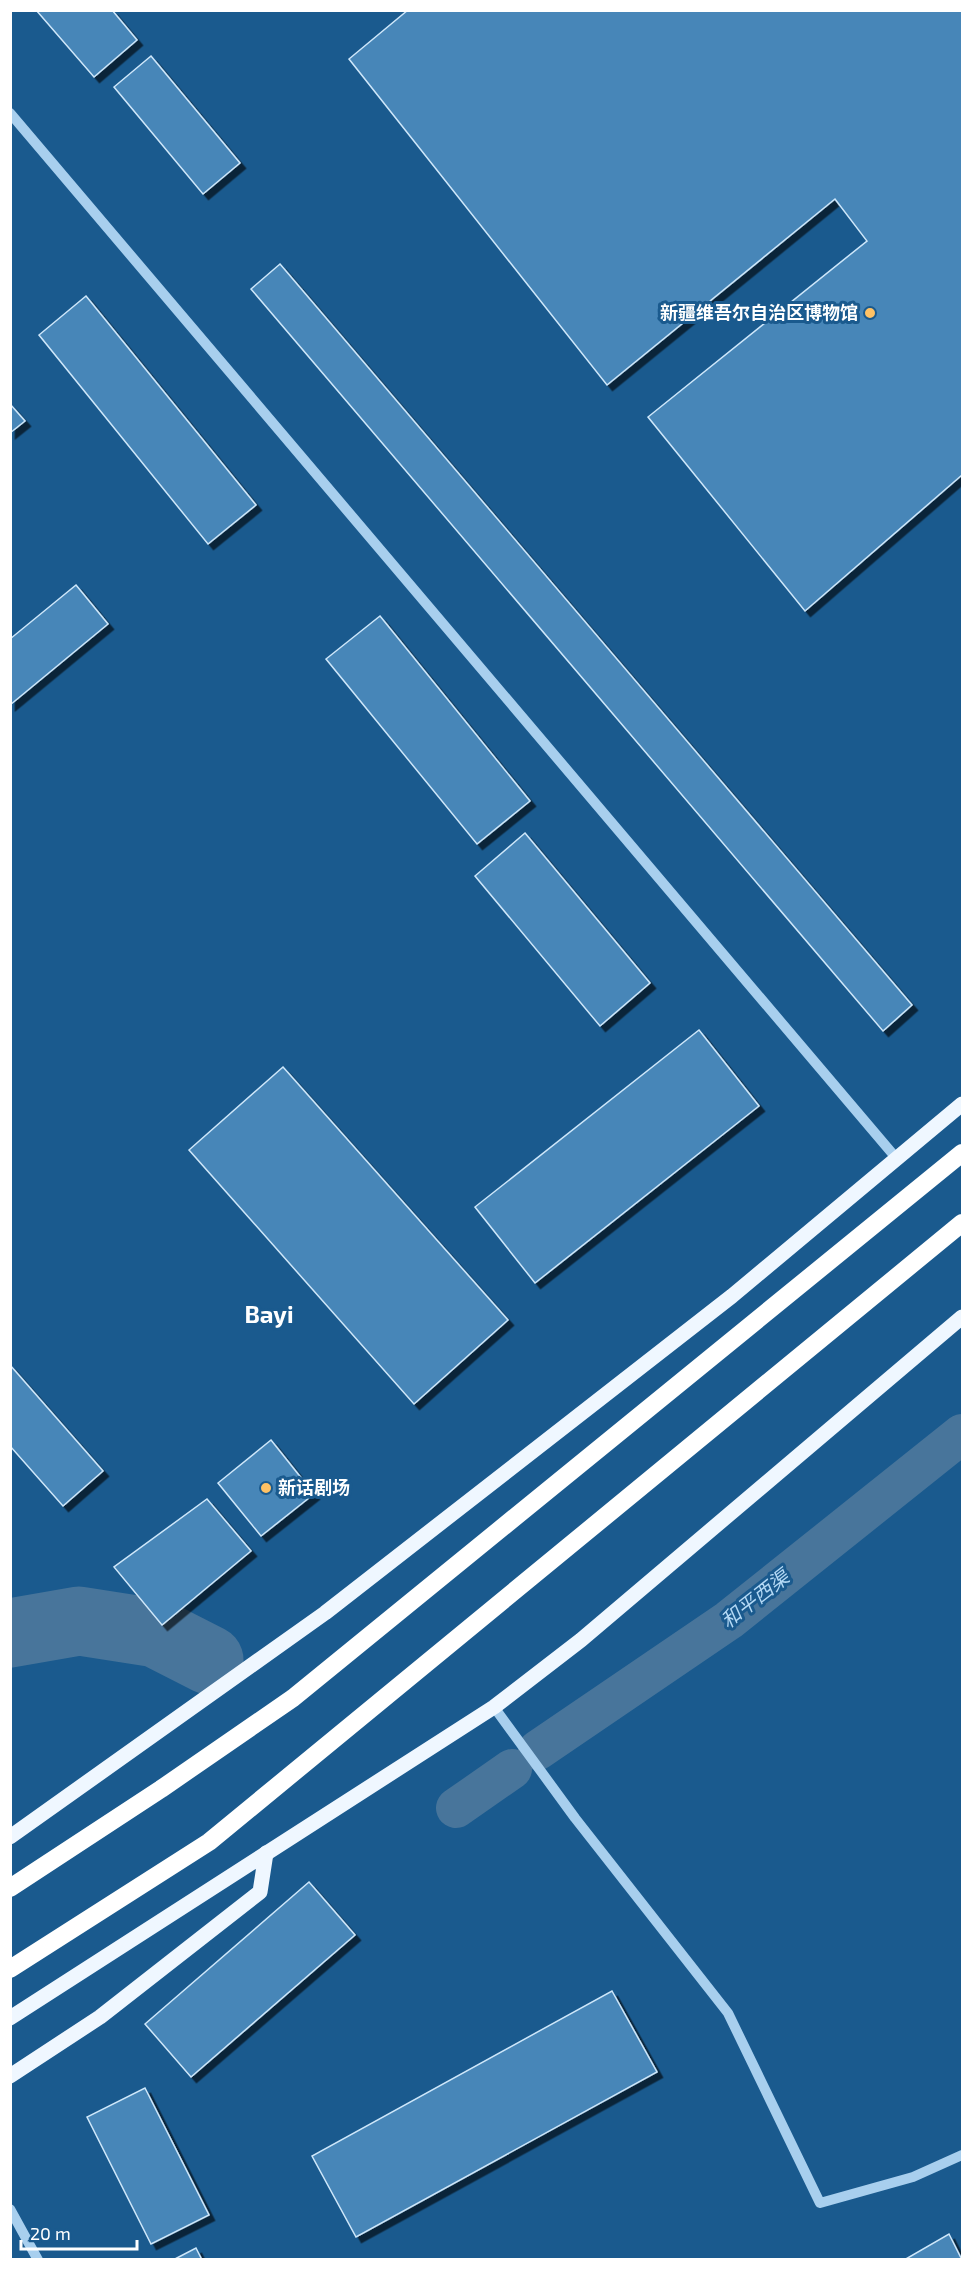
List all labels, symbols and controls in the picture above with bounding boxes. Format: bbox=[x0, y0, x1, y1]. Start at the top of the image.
place label: 新疆维吾尔自治区博物馆 bbox=[660, 301, 858, 323]
marker: 新疆维吾尔自治区博物馆 bbox=[863, 306, 877, 320]
district label: Bayi bbox=[244, 1299, 294, 1328]
place label: 新话剧场 bbox=[278, 1476, 350, 1498]
marker: 新话剧场 bbox=[259, 1481, 273, 1495]
water label: 和平西渠 bbox=[715, 1562, 796, 1632]
scale bar bbox=[21, 2213, 136, 2251]
text: 20 m bbox=[30, 2222, 71, 2244]

